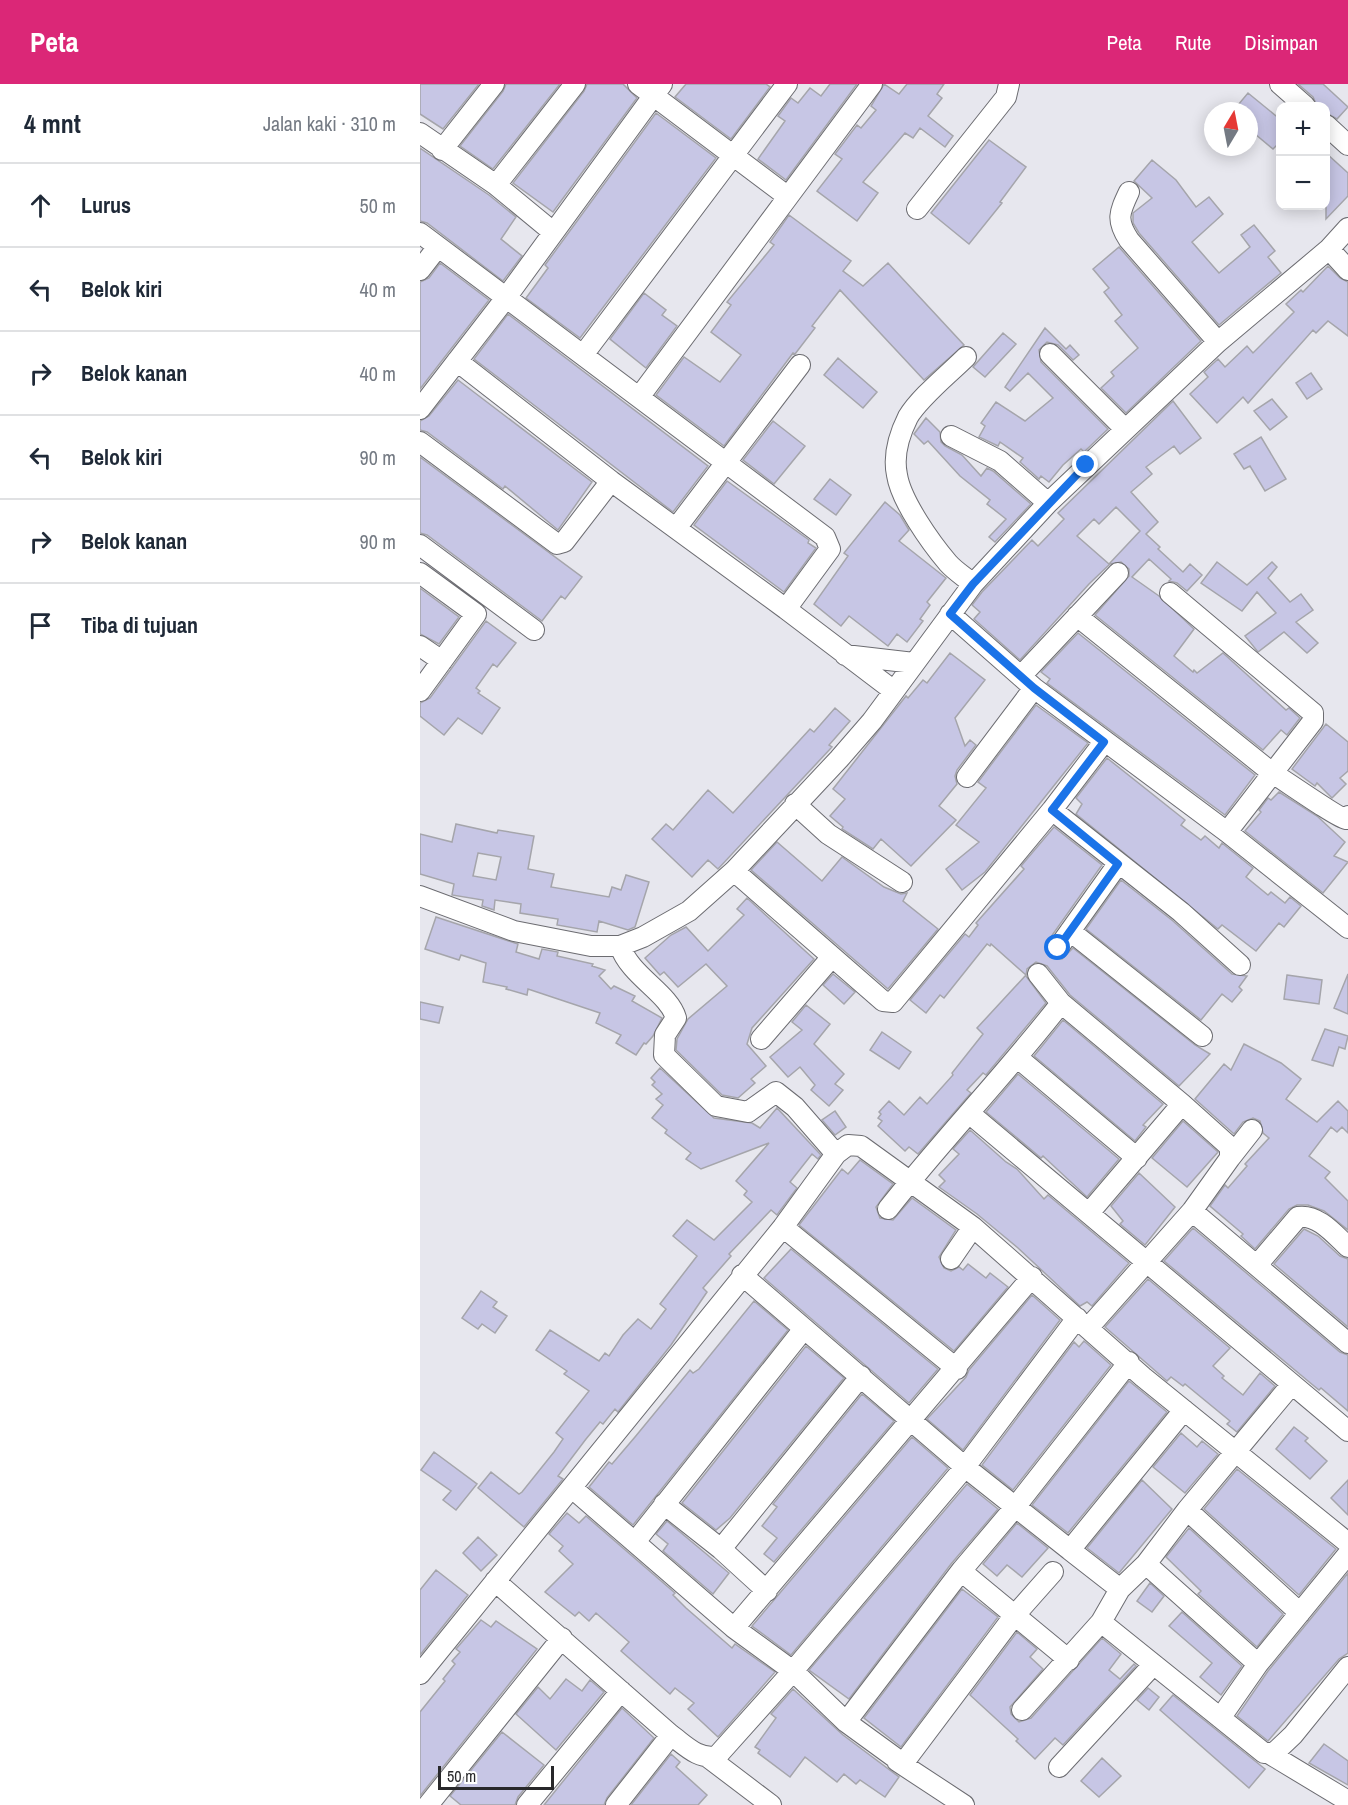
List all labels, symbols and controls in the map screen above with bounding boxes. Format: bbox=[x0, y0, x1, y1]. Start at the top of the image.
text: Peta bbox=[30, 23, 79, 61]
text: Peta bbox=[1106, 28, 1142, 57]
text: Rute bbox=[1175, 28, 1211, 57]
text: Disimpan bbox=[1244, 28, 1318, 57]
north arrow bbox=[1204, 102, 1258, 156]
map controls bbox=[1276, 102, 1330, 210]
button: + bbox=[1276, 102, 1330, 156]
text: 4 mnt bbox=[24, 106, 81, 141]
text: Jalan kaki · 310 m bbox=[263, 110, 396, 137]
button: − bbox=[1276, 156, 1330, 210]
icon: ahead bbox=[24, 189, 57, 222]
text: Lurus bbox=[81, 190, 131, 220]
text: 50 m bbox=[360, 192, 396, 219]
icon: left bbox=[24, 273, 57, 306]
text: Belok kiri bbox=[81, 274, 162, 304]
text: 40 m bbox=[360, 276, 396, 303]
icon: right bbox=[24, 357, 57, 390]
text: Belok kanan bbox=[81, 358, 187, 388]
text: 40 m bbox=[360, 360, 396, 387]
icon: left bbox=[24, 441, 57, 474]
text: Belok kiri bbox=[81, 442, 162, 472]
text: 90 m bbox=[360, 444, 396, 471]
route end bbox=[1072, 451, 1098, 477]
icon: right bbox=[24, 525, 57, 558]
text: Belok kanan bbox=[81, 526, 187, 556]
text: 90 m bbox=[360, 528, 396, 555]
icon: arrive bbox=[24, 609, 57, 642]
text: Tiba di tujuan bbox=[81, 610, 198, 640]
route start bbox=[1044, 934, 1070, 960]
scale bar bbox=[438, 1763, 554, 1790]
text: 50 m bbox=[447, 1765, 476, 1787]

